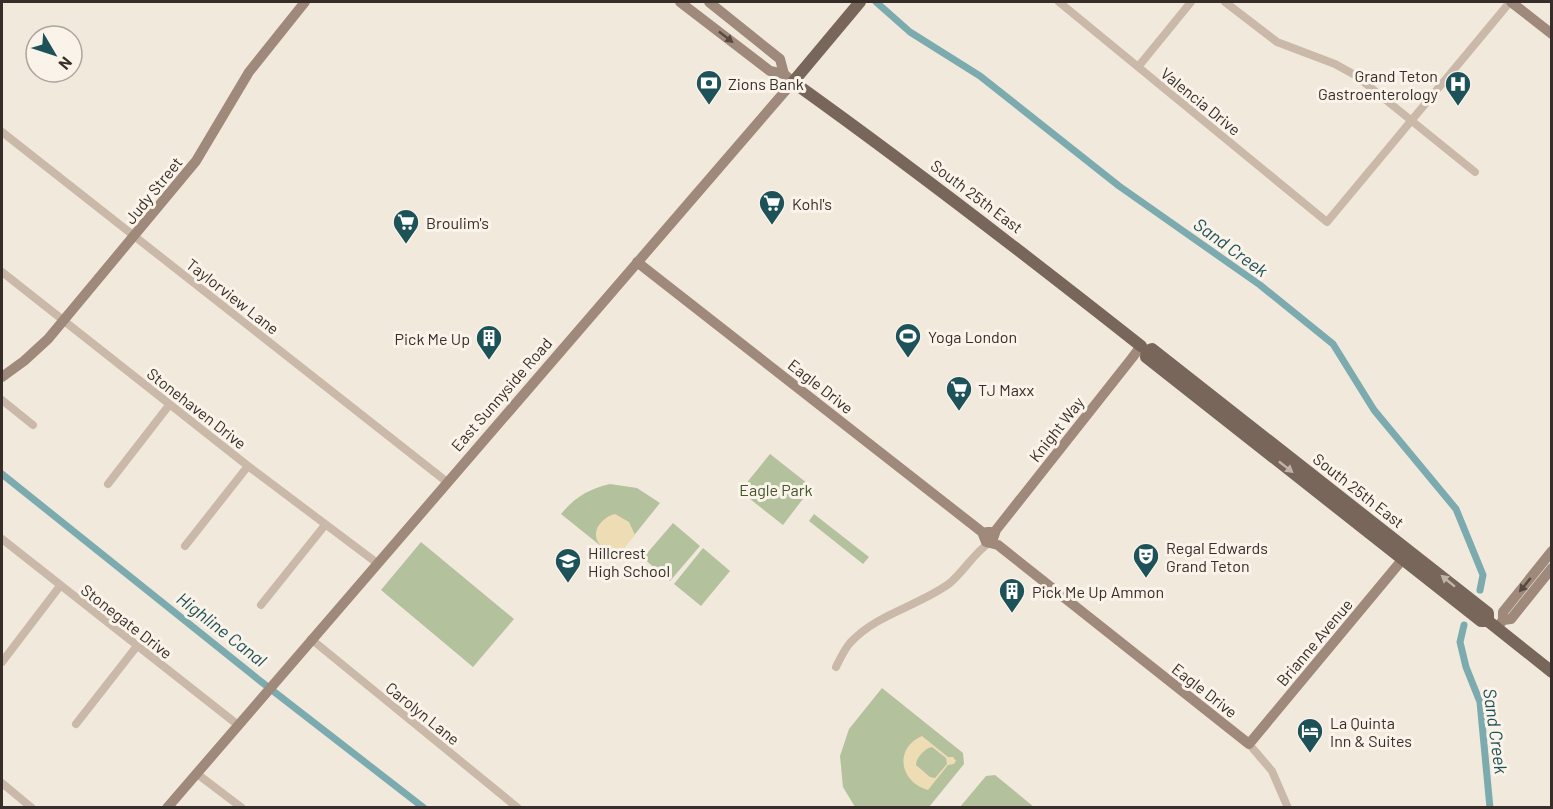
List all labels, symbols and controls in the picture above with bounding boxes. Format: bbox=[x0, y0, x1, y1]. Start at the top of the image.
north arrow bbox=[24, 24, 84, 84]
one-way arrow bbox=[719, 31, 734, 43]
text: N bbox=[55, 54, 77, 74]
street label: Valencia Drive bbox=[1157, 63, 1245, 139]
place label: Grand Teton Gastroenterology bbox=[1318, 66, 1439, 103]
bank icon: Zions Bank bbox=[694, 68, 724, 106]
hospital icon: Grand Teton Gastroenterology bbox=[1443, 69, 1473, 107]
place label: Zions Bank bbox=[728, 74, 804, 93]
street label: Judy Street bbox=[120, 153, 186, 227]
street label: South 25th East bbox=[927, 155, 1027, 237]
supermarket icon: Kohl's bbox=[757, 188, 787, 226]
place label: Kohl's bbox=[792, 194, 832, 213]
supermarket icon: Broulim's bbox=[391, 207, 421, 245]
place label: Broulim's bbox=[426, 213, 489, 232]
water label: Sand Creek bbox=[1190, 213, 1273, 281]
street label: Taylorview Lane bbox=[183, 254, 283, 338]
sports icon: Yoga London bbox=[893, 321, 923, 359]
building icon: Pick Me Up bbox=[474, 323, 504, 361]
place label: Yoga London bbox=[928, 327, 1017, 346]
place label: Pick Me Up bbox=[395, 329, 470, 348]
street label: East Sunnyside Road bbox=[447, 333, 555, 455]
street label: Eagle Drive bbox=[785, 355, 857, 417]
street label: Stonehaven Drive bbox=[144, 363, 250, 453]
supermarket icon: TJ Maxx bbox=[944, 374, 974, 412]
place label: TJ Maxx bbox=[978, 380, 1034, 399]
street label: Knight Way bbox=[1025, 392, 1088, 465]
street label: South 25th East bbox=[1310, 449, 1408, 531]
one-way arrow bbox=[1278, 461, 1294, 474]
park label: Eagle Park bbox=[739, 480, 813, 499]
place label: Regal Edwards Grand Teton bbox=[1166, 538, 1268, 575]
theatre icon: Regal Edwards Grand Teton bbox=[1131, 541, 1161, 579]
place label: Hillcrest High School bbox=[588, 543, 670, 580]
school or university icon: Hillcrest High School bbox=[553, 546, 583, 584]
one-way arrow bbox=[1440, 575, 1456, 588]
building icon: Pick Me Up Ammon bbox=[997, 576, 1027, 614]
one-way arrow bbox=[1518, 577, 1531, 593]
street label: Stonegate Drive bbox=[78, 580, 176, 662]
place label: Pick Me Up Ammon bbox=[1032, 582, 1164, 601]
water label: Highline Canal bbox=[173, 587, 271, 671]
street label: Brianne Avenue bbox=[1272, 595, 1356, 689]
street label: Eagle Drive bbox=[1169, 659, 1241, 721]
street label: Carolyn Lane bbox=[382, 677, 464, 749]
water label: Sand Creek bbox=[1479, 687, 1513, 775]
place label: La Quinta Inn & Suites bbox=[1330, 713, 1412, 750]
hotel icon: La Quinta Inn & Suites bbox=[1295, 716, 1325, 754]

